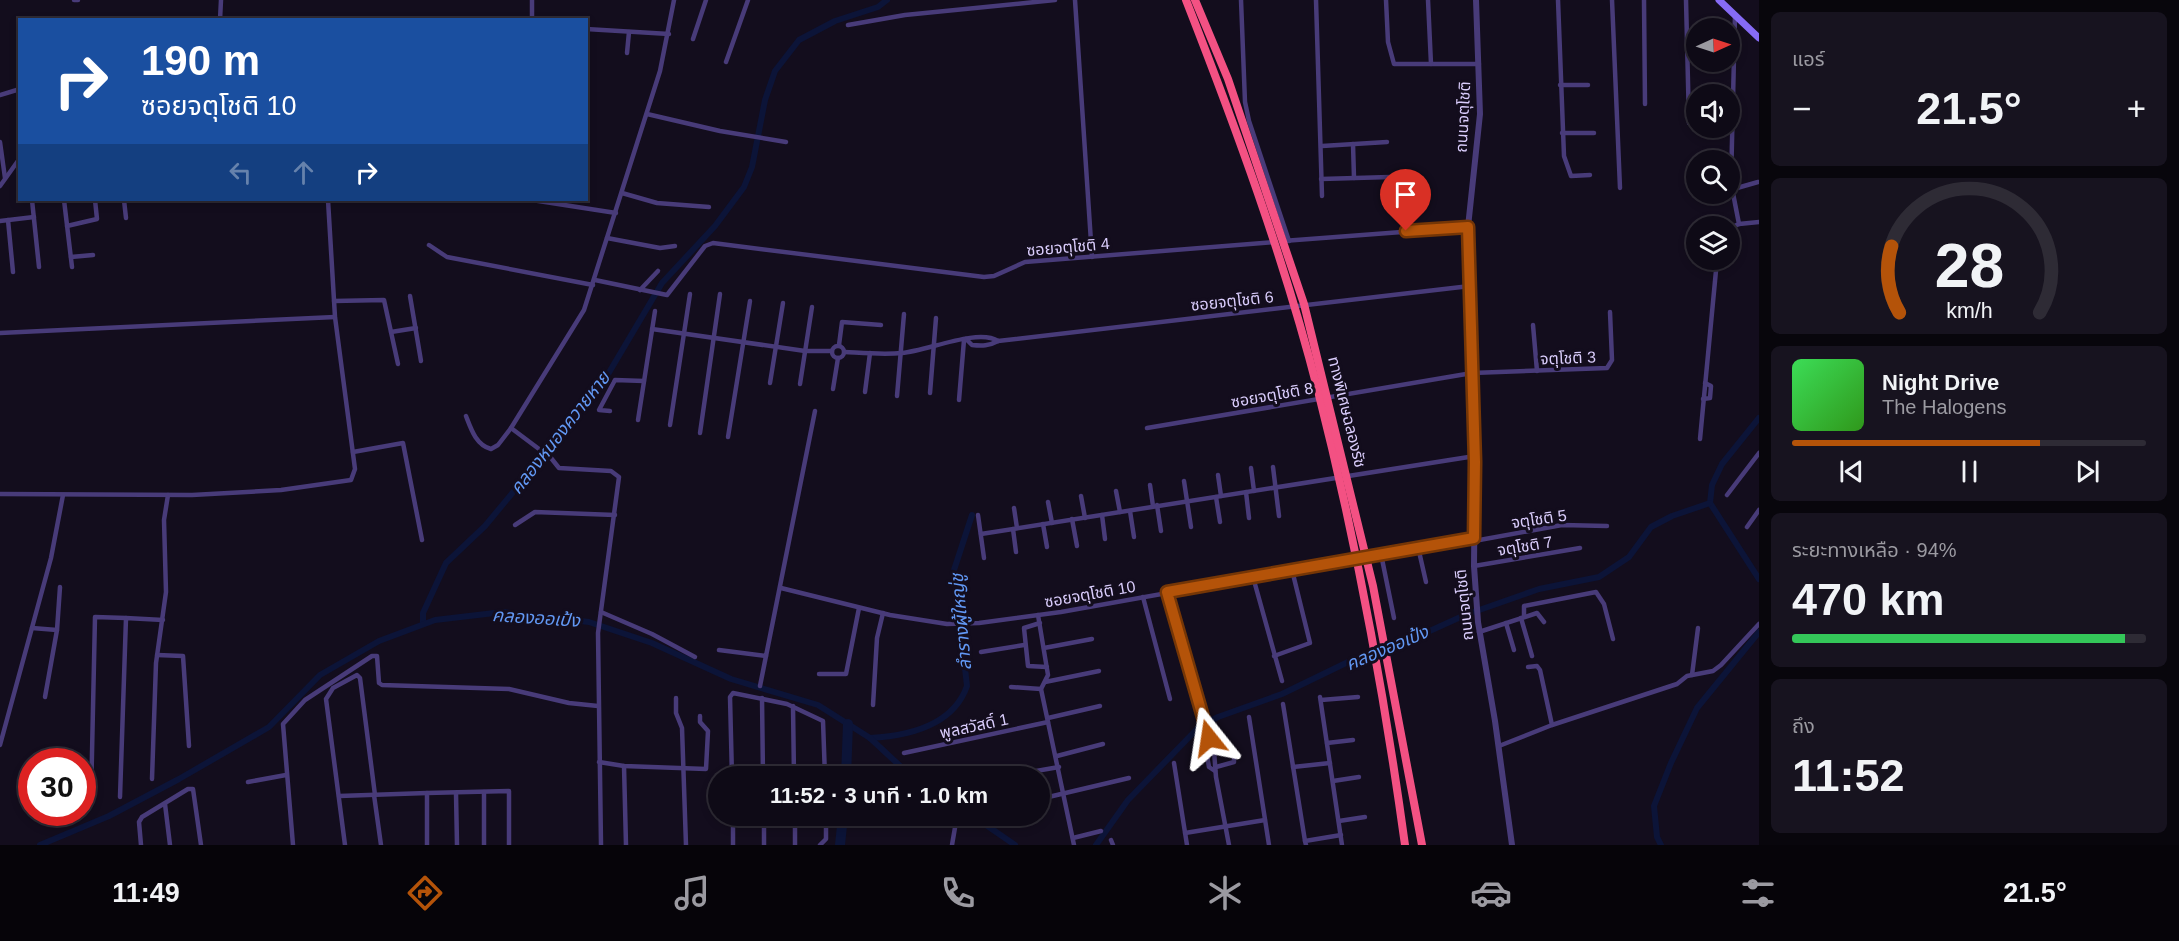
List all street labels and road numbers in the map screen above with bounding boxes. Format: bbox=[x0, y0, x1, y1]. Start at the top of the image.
street label: ถนนจตุโชติ bbox=[1453, 81, 1474, 153]
street label: ซอยจตุโชติ 4 bbox=[1026, 235, 1110, 260]
street label: ซอยจตุโชติ 6 bbox=[1190, 288, 1275, 315]
street label: จตุโชติ 3 bbox=[1540, 349, 1596, 368]
street label: ทางพิเศษฉลองรัช bbox=[1325, 355, 1369, 469]
street label: ซอยจตุโชติ 8 bbox=[1229, 379, 1315, 412]
street label: จตุโชติ 5 bbox=[1510, 507, 1568, 532]
street label: จตุโชติ 7 bbox=[1496, 533, 1554, 560]
street label: ถนนจตุโชติ bbox=[1452, 568, 1477, 642]
street label: ซอยจตุโชติ 10 bbox=[1043, 578, 1137, 611]
street label: พูลสวัสดิ์ 1 bbox=[938, 709, 1010, 743]

